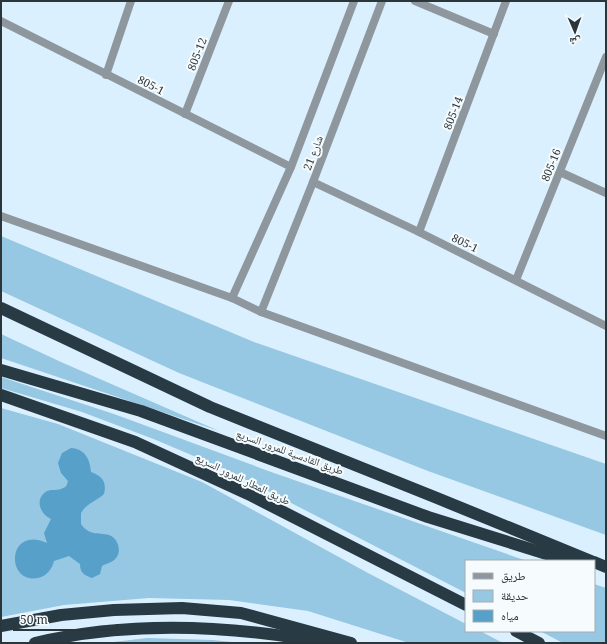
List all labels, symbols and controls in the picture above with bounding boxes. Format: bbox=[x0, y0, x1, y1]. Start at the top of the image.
north arrow bbox=[555, 12, 595, 52]
text: ش bbox=[569, 34, 581, 50]
street label: 805-12 bbox=[183, 35, 210, 72]
street label: 805-1 bbox=[135, 72, 167, 98]
street label: 805-14 bbox=[439, 94, 466, 131]
street label: شارع 21 bbox=[299, 133, 326, 172]
street label: 805-16 bbox=[537, 146, 564, 183]
street label: 805-1 bbox=[449, 230, 481, 255]
street label: طريق القادسية للمرور السريع bbox=[235, 425, 346, 478]
street label: طريق المطار للمرور السريع bbox=[193, 449, 293, 508]
legend bbox=[465, 560, 595, 632]
text: طريق bbox=[501, 567, 526, 584]
text: حديقة bbox=[501, 587, 529, 604]
scale bar bbox=[14, 606, 117, 632]
text: مياه bbox=[501, 607, 519, 624]
text: 50 m bbox=[20, 611, 48, 628]

